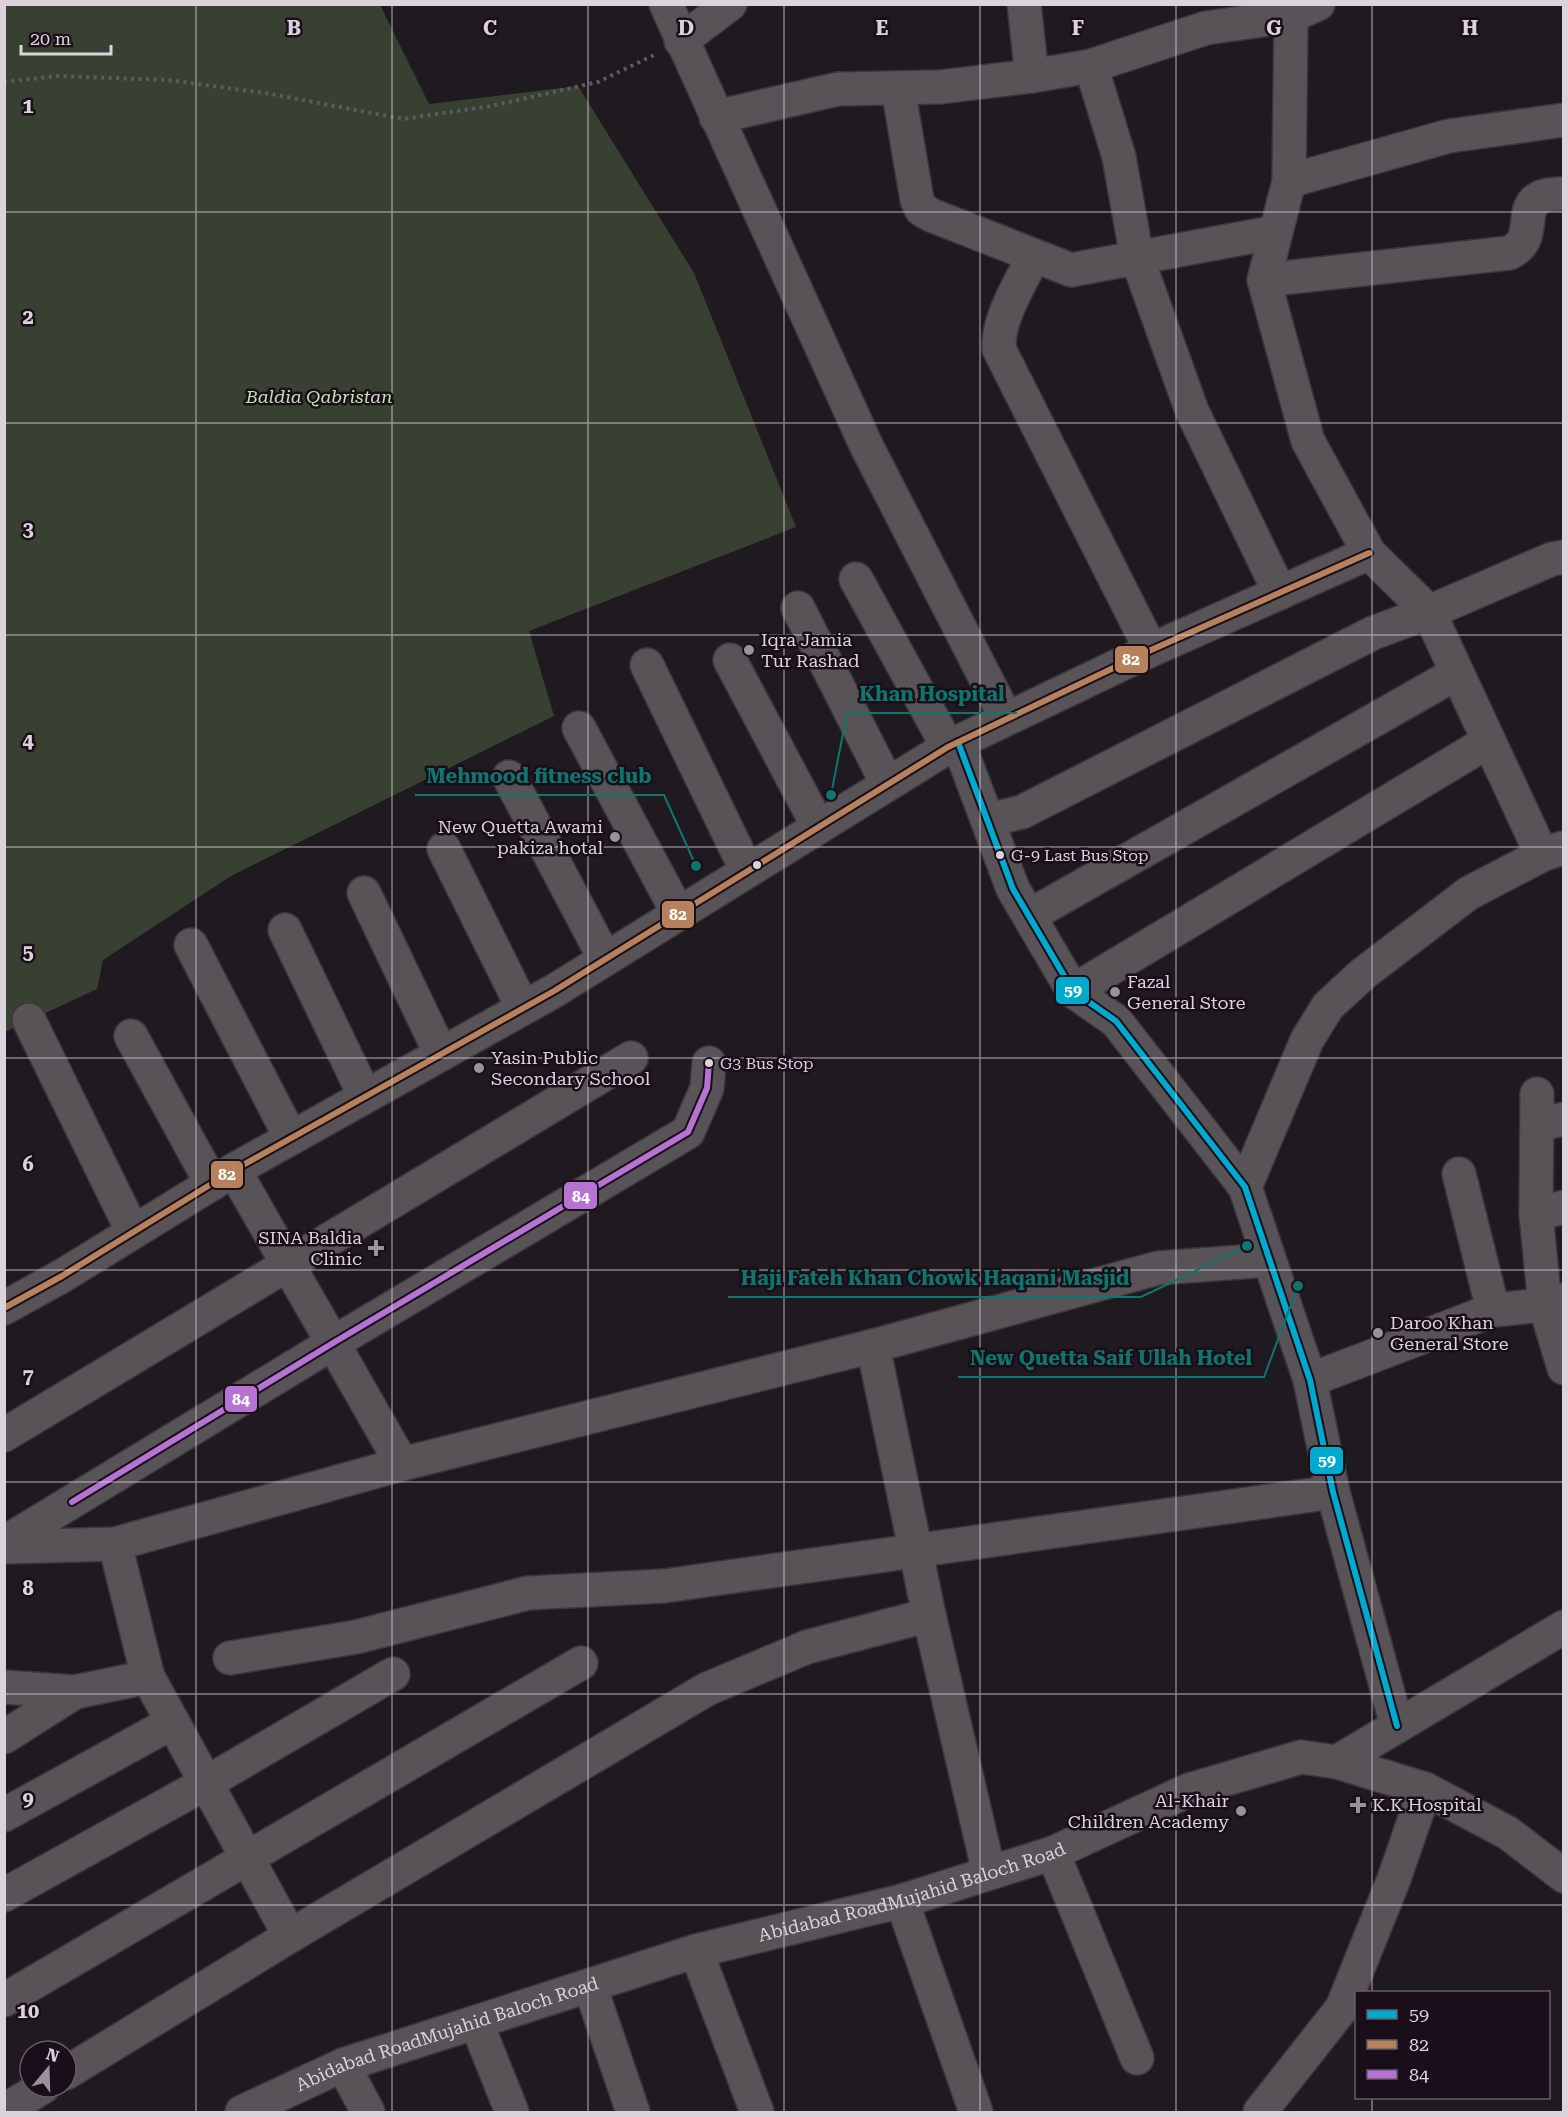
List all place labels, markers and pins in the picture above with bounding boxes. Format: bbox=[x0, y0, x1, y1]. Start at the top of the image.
place label: Iqra Jamia Tur Rashad bbox=[761, 629, 860, 671]
marker: Iqra Jamia Tur Rashad bbox=[742, 643, 756, 657]
callout: Khan Hospital bbox=[847, 675, 1017, 713]
callout: Mehmood fitness club bbox=[415, 757, 664, 795]
place label: New Quetta Awami pakiza hotal bbox=[438, 816, 603, 858]
marker: New Quetta Awami pakiza hotal bbox=[608, 830, 622, 844]
place label: G-9 Last Bus Stop bbox=[1011, 846, 1148, 865]
marker: G-9 Last Bus Stop bbox=[994, 849, 1006, 861]
unlabelled marker bbox=[751, 859, 763, 871]
place label: Fazal General Store bbox=[1127, 971, 1246, 1013]
marker: Fazal General Store bbox=[1108, 985, 1122, 999]
place label: Yasin Public Secondary School bbox=[491, 1047, 651, 1089]
place label: G3 Bus Stop bbox=[720, 1054, 814, 1073]
marker: G3 Bus Stop bbox=[703, 1057, 715, 1069]
marker: Yasin Public Secondary School bbox=[472, 1061, 486, 1075]
place label: SINA Baldia Clinic bbox=[258, 1227, 362, 1269]
marker: SINA Baldia Clinic bbox=[367, 1239, 385, 1257]
callout: Haji Fateh Khan Chowk Haqani Masjid bbox=[728, 1259, 1141, 1297]
place label: Daroo Khan General Store bbox=[1390, 1312, 1509, 1354]
marker: Daroo Khan General Store bbox=[1371, 1326, 1385, 1340]
callout: New Quetta Saif Ullah Hotel bbox=[958, 1339, 1264, 1377]
place label: Al-Khair Children Academy bbox=[1068, 1790, 1229, 1832]
place label: K.K Hospital bbox=[1372, 1794, 1482, 1815]
marker: K.K Hospital bbox=[1349, 1796, 1367, 1814]
marker: Al-Khair Children Academy bbox=[1234, 1804, 1248, 1818]

